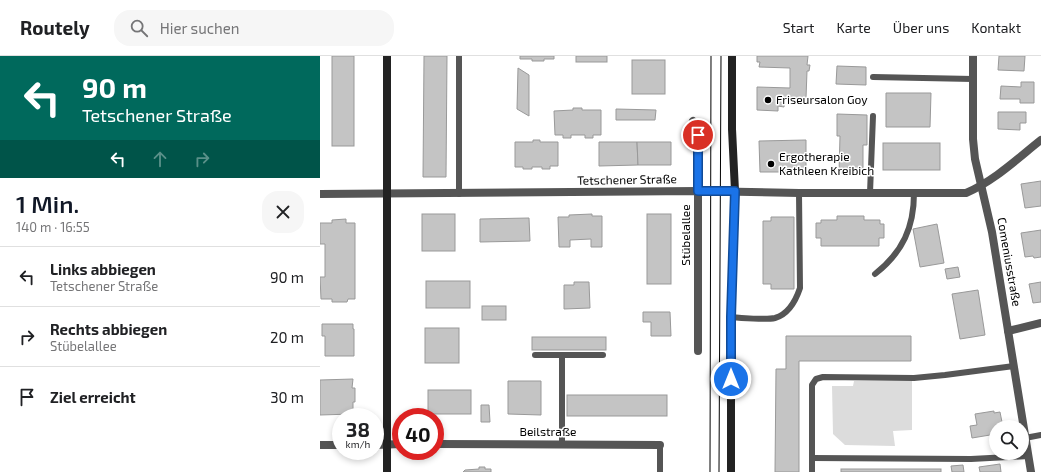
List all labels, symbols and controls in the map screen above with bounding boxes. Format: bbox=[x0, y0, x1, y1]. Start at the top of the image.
search box bbox=[114, 10, 394, 46]
text: Routely bbox=[20, 16, 90, 39]
icon: search bbox=[128, 17, 150, 39]
text: Hier suchen bbox=[160, 19, 240, 37]
text: Start bbox=[783, 19, 814, 36]
text: Karte bbox=[836, 19, 871, 36]
text: Über uns bbox=[893, 19, 949, 36]
text: Kontakt bbox=[971, 19, 1021, 36]
text: 90 m bbox=[82, 70, 147, 104]
icon: left bbox=[16, 72, 68, 124]
place label: Friseursalon Goy bbox=[776, 92, 868, 106]
marker: Friseursalon Goy bbox=[763, 95, 773, 105]
text: Tetschener Straße bbox=[82, 104, 232, 126]
pin bbox=[681, 118, 715, 152]
icon: arrive bbox=[687, 124, 709, 146]
icon: left bbox=[107, 148, 129, 170]
icon: ahead bbox=[149, 148, 171, 170]
icon: right bbox=[191, 148, 213, 170]
place label: Ergotherapie Kathleen Kreibich bbox=[779, 149, 874, 177]
marker: Ergotherapie Kathleen Kreibich bbox=[766, 159, 776, 169]
street label: Tetschener Straße bbox=[577, 171, 677, 187]
text: 1 Min. bbox=[16, 189, 79, 218]
button: close bbox=[262, 191, 304, 233]
street label: Stübelallee bbox=[678, 204, 692, 266]
street label: Comeniusstraße bbox=[995, 216, 1025, 307]
text: 140 m · 16:55 bbox=[16, 219, 90, 235]
text: Links abbiegen bbox=[50, 260, 156, 278]
icon: left bbox=[16, 266, 38, 288]
text: 90 m bbox=[270, 268, 304, 286]
text: Tetschener Straße bbox=[50, 278, 158, 294]
text: Rechts abbiegen bbox=[50, 320, 167, 338]
icon: right bbox=[16, 326, 38, 348]
text: 20 m bbox=[270, 328, 304, 346]
text: Stübelallee bbox=[50, 338, 117, 354]
position arrow bbox=[710, 358, 752, 400]
icon: arrive bbox=[16, 386, 38, 408]
text: Ziel erreicht bbox=[50, 388, 136, 406]
text: 30 m bbox=[270, 388, 304, 406]
speed limit sign: 40 bbox=[392, 408, 444, 460]
text: 38 bbox=[346, 417, 370, 441]
map controls bbox=[989, 420, 1029, 460]
button: search bbox=[989, 420, 1029, 460]
street label: Beilstraße bbox=[519, 424, 577, 438]
text: km/h bbox=[346, 438, 370, 450]

